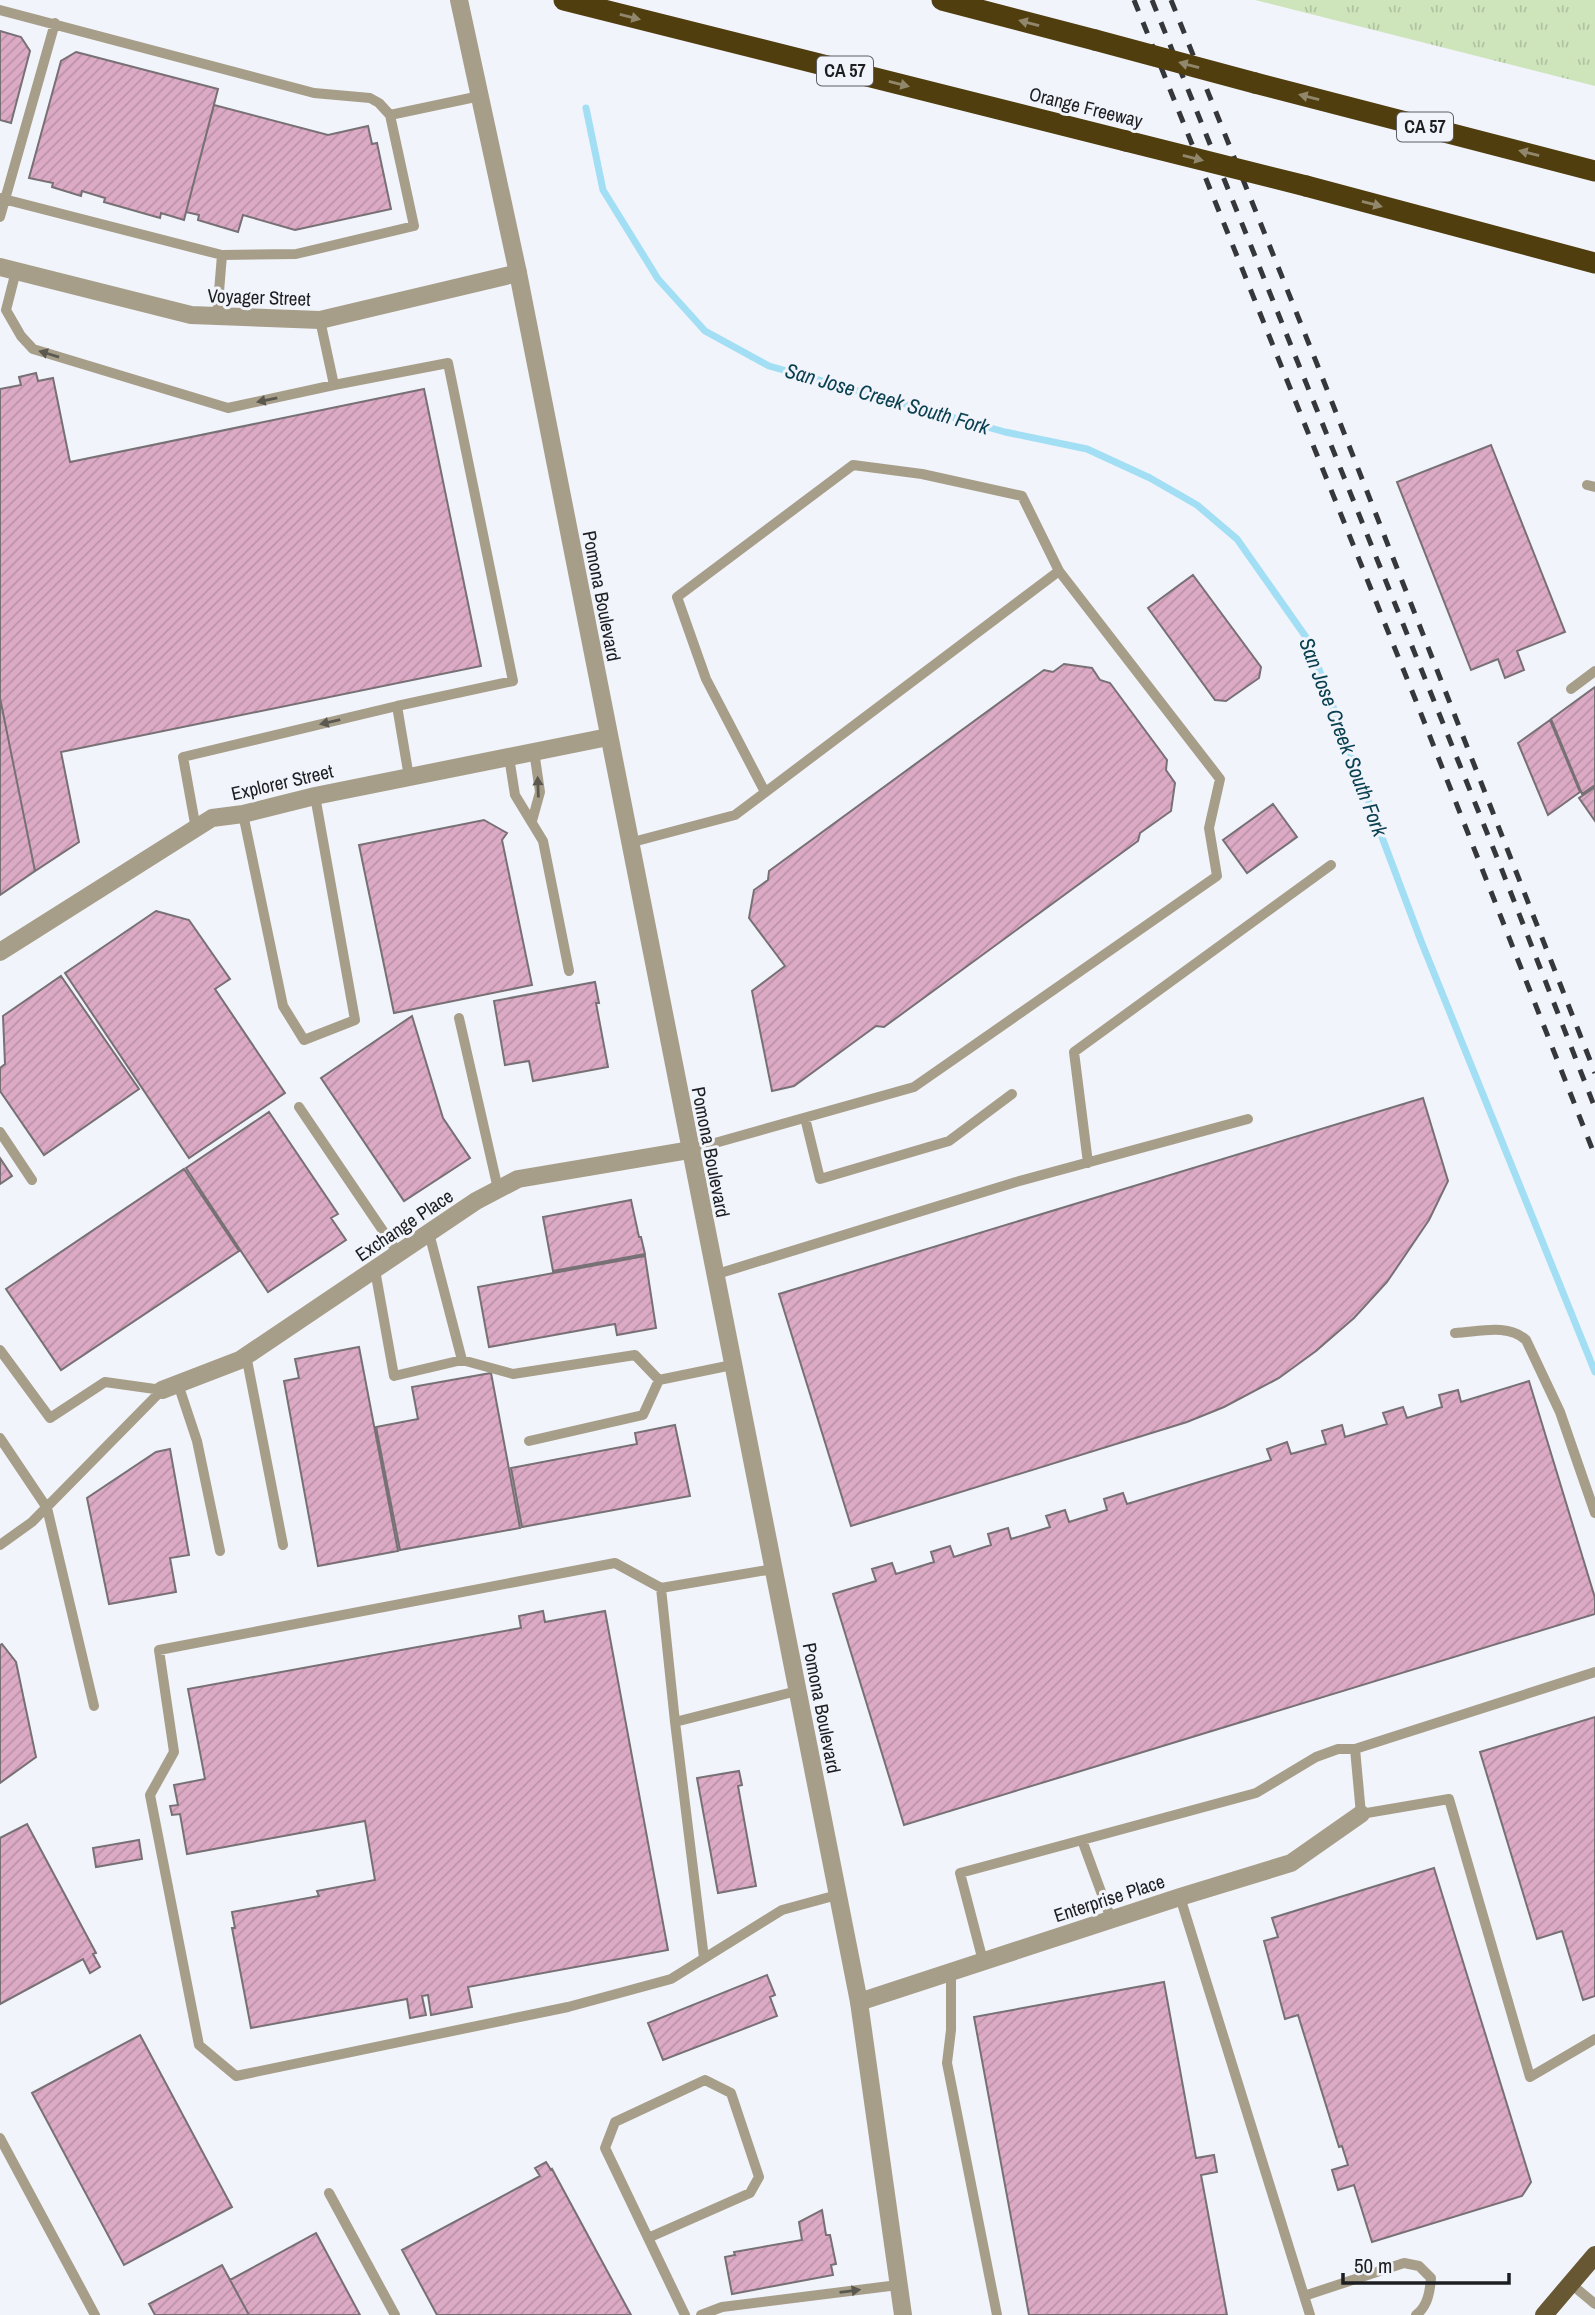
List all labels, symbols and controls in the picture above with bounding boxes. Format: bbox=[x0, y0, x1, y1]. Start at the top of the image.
one-way arrow bbox=[620, 12, 642, 23]
one-way arrow bbox=[1018, 17, 1040, 28]
road number: CA 57 bbox=[817, 56, 873, 86]
one-way arrow bbox=[1178, 59, 1200, 70]
one-way arrow bbox=[888, 79, 910, 90]
street label: Orange Freeway bbox=[1027, 80, 1146, 134]
one-way arrow bbox=[1297, 91, 1319, 102]
road number: CA 57 bbox=[1397, 112, 1453, 142]
one-way arrow bbox=[1518, 148, 1539, 158]
one-way arrow bbox=[1182, 153, 1204, 164]
one-way arrow bbox=[1362, 199, 1383, 209]
street label: Voyager Street bbox=[207, 282, 312, 312]
one-way arrow bbox=[38, 349, 59, 359]
water label: San Jose Creek South Fork bbox=[782, 356, 994, 442]
one-way arrow bbox=[256, 395, 278, 406]
street label: Pomona Boulevard bbox=[577, 528, 627, 664]
water label: San Jose Creek South Fork bbox=[1292, 633, 1395, 842]
one-way arrow bbox=[319, 717, 341, 728]
street label: Explorer Street bbox=[228, 757, 336, 806]
one-way arrow bbox=[532, 776, 543, 798]
street label: Pomona Boulevard bbox=[686, 1084, 736, 1220]
street label: Exchange Place bbox=[350, 1183, 458, 1267]
street label: Pomona Boulevard bbox=[797, 1640, 847, 1776]
street label: Enterprise Place bbox=[1050, 1868, 1168, 1928]
scale bar bbox=[1343, 2242, 1509, 2286]
text: 50 m bbox=[1354, 2251, 1392, 2280]
one-way arrow bbox=[840, 2286, 862, 2297]

